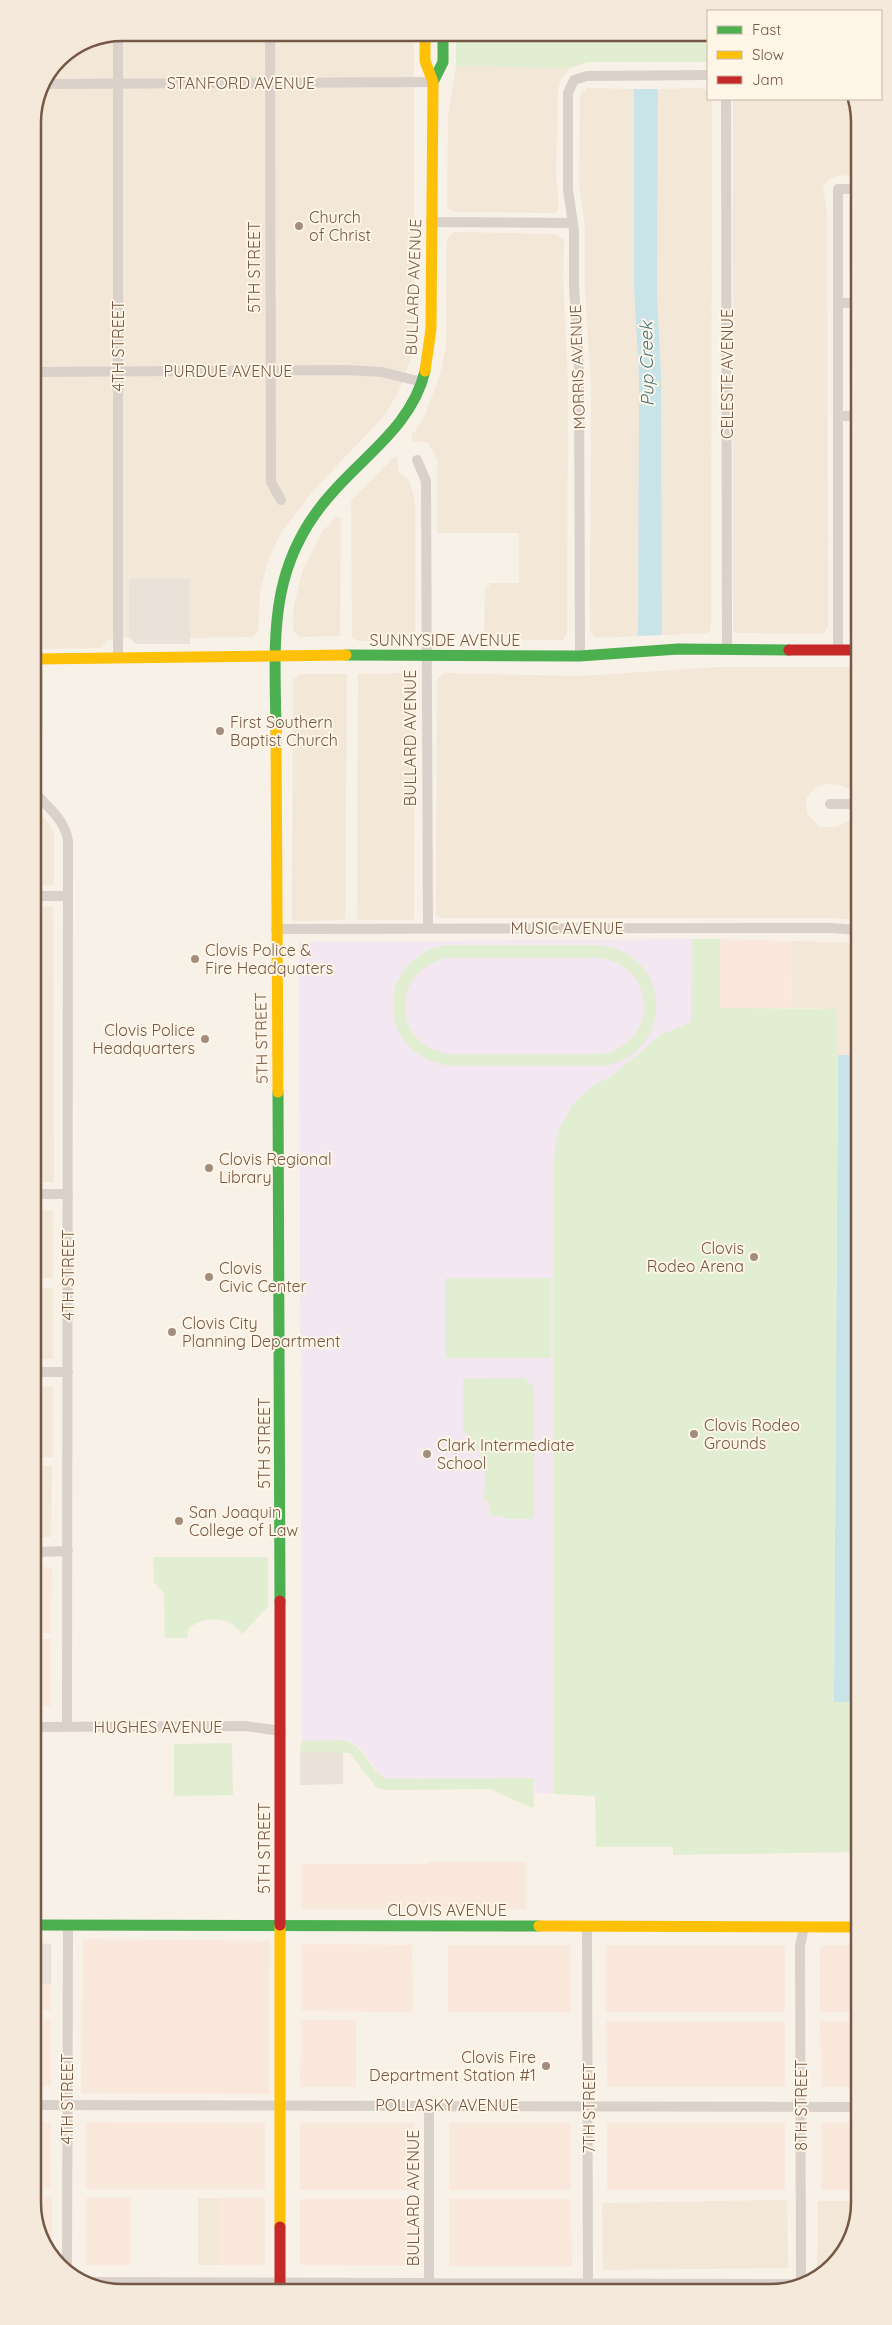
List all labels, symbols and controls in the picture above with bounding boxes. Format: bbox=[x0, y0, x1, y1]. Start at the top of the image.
legend bbox=[707, 10, 882, 100]
text: Fast bbox=[752, 20, 781, 39]
text: Slow bbox=[752, 45, 784, 64]
text: Jam bbox=[752, 70, 783, 89]
street label: STANFORD AVENUE bbox=[167, 73, 315, 93]
place label: Church of Christ bbox=[309, 207, 371, 245]
street label: BULLARD AVENUE bbox=[401, 218, 425, 356]
marker: Church of Christ bbox=[293, 220, 305, 232]
street label: 5TH STREET bbox=[244, 221, 264, 313]
street label: 4TH STREET bbox=[108, 300, 128, 392]
street label: MORRIS AVENUE bbox=[565, 304, 589, 430]
street label: CELESTE AVENUE bbox=[717, 309, 737, 439]
water label: Pup Creek bbox=[634, 320, 659, 407]
street label: PURDUE AVENUE bbox=[164, 361, 292, 381]
street label: SUNNYSIDE AVENUE bbox=[370, 630, 520, 650]
street label: BULLARD AVENUE bbox=[400, 670, 420, 806]
place label: First Southern Baptist Church bbox=[230, 712, 338, 750]
marker: First Southern Baptist Church bbox=[214, 725, 226, 737]
street label: MUSIC AVENUE bbox=[510, 918, 624, 938]
place label: Clovis Police & Fire Headquaters bbox=[205, 940, 333, 978]
marker: Clovis Police & Fire Headquaters bbox=[189, 953, 201, 965]
street label: 5TH STREET bbox=[250, 992, 272, 1084]
place label: Clovis Police Headquarters bbox=[92, 1020, 195, 1058]
marker: Clovis Police Headquarters bbox=[199, 1033, 211, 1045]
place label: Clovis Regional Library bbox=[219, 1149, 332, 1187]
marker: Clovis Regional Library bbox=[203, 1162, 215, 1174]
street label: 4TH STREET bbox=[58, 1229, 78, 1321]
place label: Clovis Rodeo Arena bbox=[647, 1238, 744, 1276]
marker: Clovis Rodeo Arena bbox=[748, 1251, 760, 1263]
place label: Clovis Civic Center bbox=[219, 1258, 307, 1296]
marker: Clovis Civic Center bbox=[203, 1271, 215, 1283]
place label: Clovis City Planning Department bbox=[182, 1313, 340, 1351]
marker: Clovis City Planning Department bbox=[166, 1326, 178, 1338]
street label: 5TH STREET bbox=[254, 1397, 274, 1489]
place label: Clovis Rodeo Grounds bbox=[704, 1415, 800, 1453]
marker: Clovis Rodeo Grounds bbox=[688, 1428, 700, 1440]
place label: Clark Intermediate School bbox=[437, 1435, 575, 1473]
marker: Clark Intermediate School bbox=[421, 1448, 433, 1460]
place label: San Joaquin College of Law bbox=[189, 1502, 298, 1540]
marker: San Joaquin College of Law bbox=[173, 1515, 185, 1527]
street label: HUGHES AVENUE bbox=[94, 1717, 222, 1737]
street label: 5TH STREET bbox=[254, 1802, 274, 1894]
street label: CLOVIS AVENUE bbox=[387, 1900, 507, 1920]
place label: Clovis Fire Department Station #1 bbox=[369, 2047, 536, 2085]
street label: 4TH STREET bbox=[57, 2053, 77, 2145]
street label: 8TH STREET bbox=[791, 2059, 811, 2151]
marker: Clovis Fire Department Station #1 bbox=[540, 2060, 552, 2072]
street label: 7TH STREET bbox=[579, 2062, 599, 2153]
street label: POLLASKY AVENUE bbox=[375, 2095, 519, 2115]
street label: BULLARD AVENUE bbox=[403, 2130, 423, 2266]

